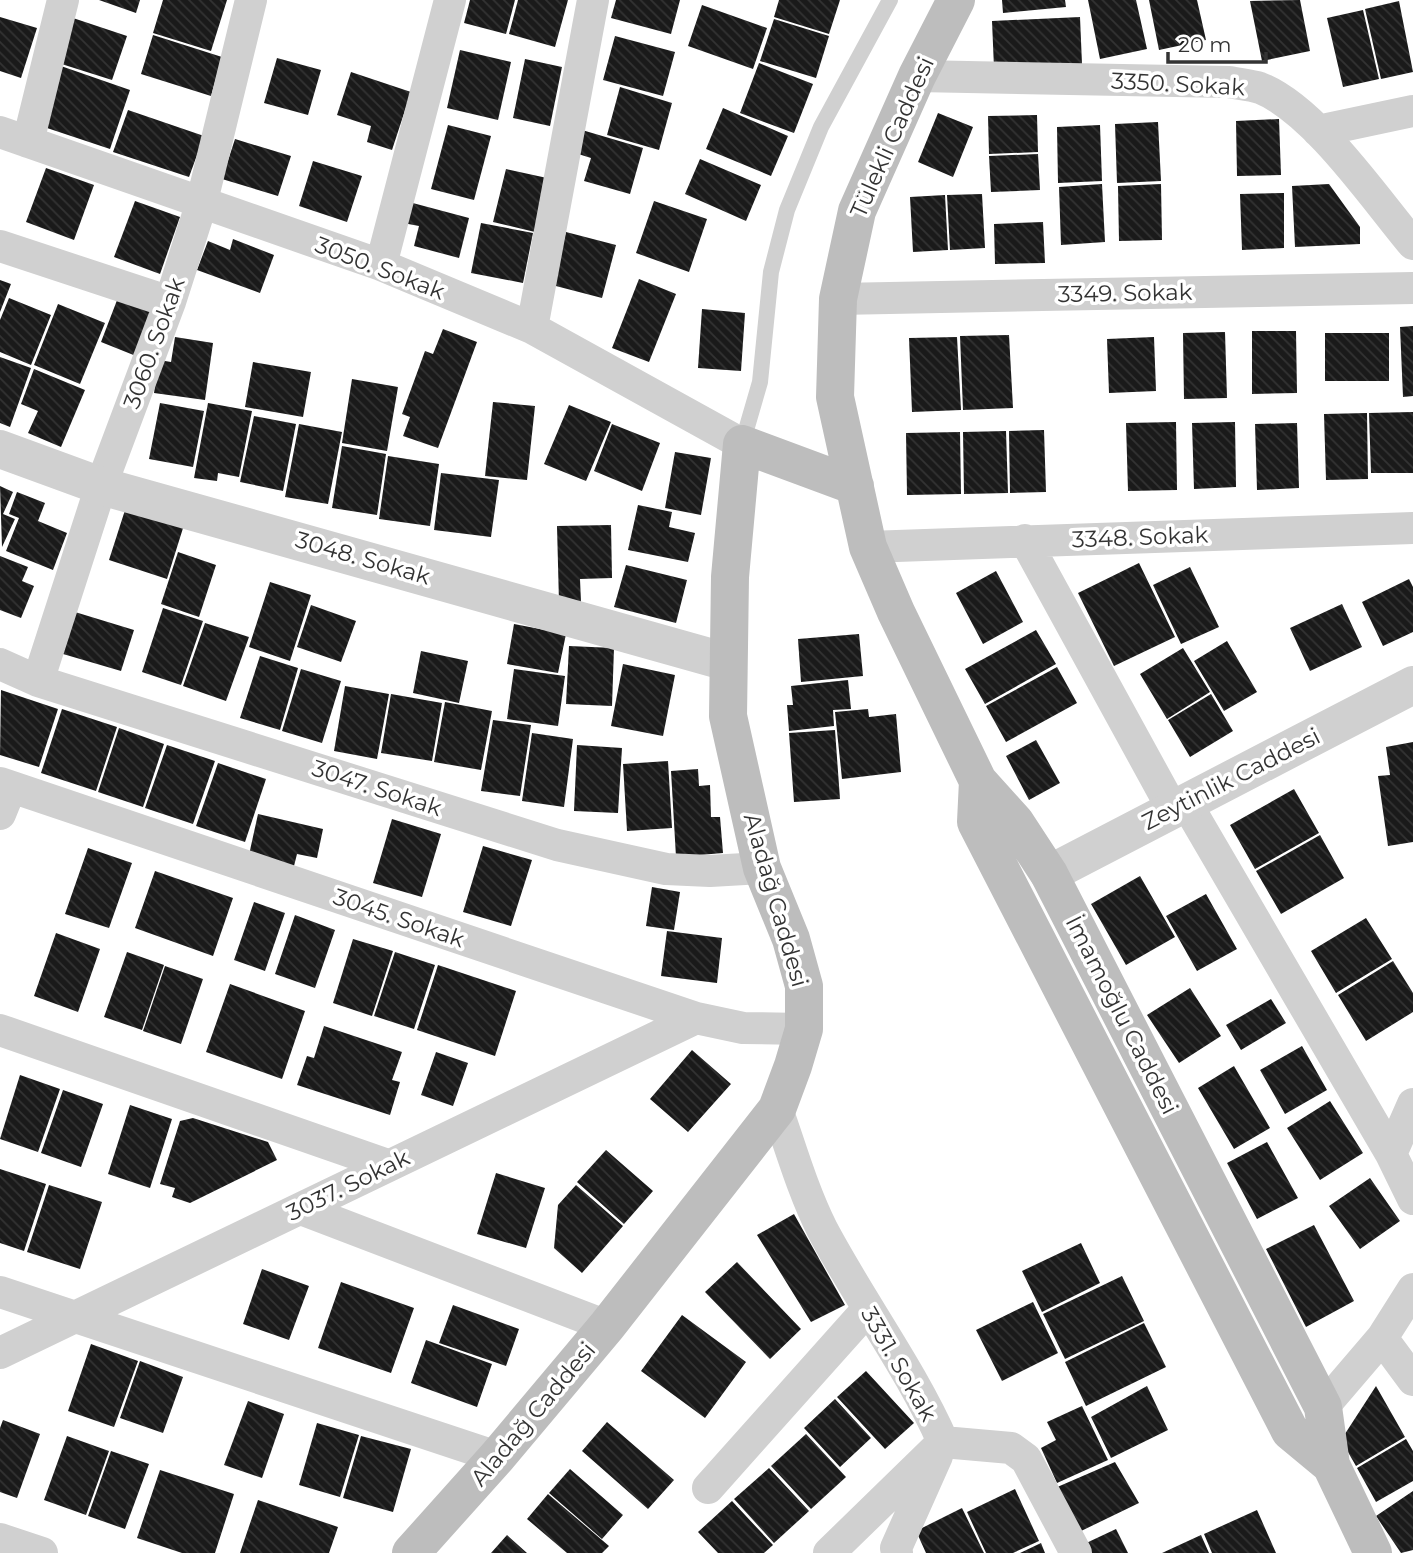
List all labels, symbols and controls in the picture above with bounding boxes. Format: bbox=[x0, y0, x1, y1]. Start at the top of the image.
scale bar bbox=[1168, 21, 1266, 65]
text: 20 m bbox=[1178, 32, 1232, 57]
street label: Tülekli Caddesi bbox=[844, 52, 940, 222]
street label: 3350. Sokak bbox=[1110, 67, 1246, 101]
street label: 3050. Sokak bbox=[311, 230, 449, 306]
street label: 3060. Sokak bbox=[117, 273, 191, 412]
street label: 3349. Sokak bbox=[1057, 278, 1193, 308]
street label: 3348. Sokak bbox=[1071, 521, 1209, 553]
street label: 3048. Sokak bbox=[292, 525, 434, 591]
street label: Zeytinlik Caddesi bbox=[1137, 722, 1325, 836]
street label: 3047. Sokak bbox=[309, 754, 446, 822]
street label: Aladağ Caddesi bbox=[738, 810, 814, 990]
street label: 3045. Sokak bbox=[330, 883, 468, 954]
street label: İmamoğlu Caddesi bbox=[1060, 911, 1184, 1119]
street label: 3037. Sokak bbox=[282, 1143, 414, 1227]
street label: 3331. Sokak bbox=[855, 1302, 943, 1426]
street label: Aladağ Caddesi bbox=[465, 1336, 601, 1492]

